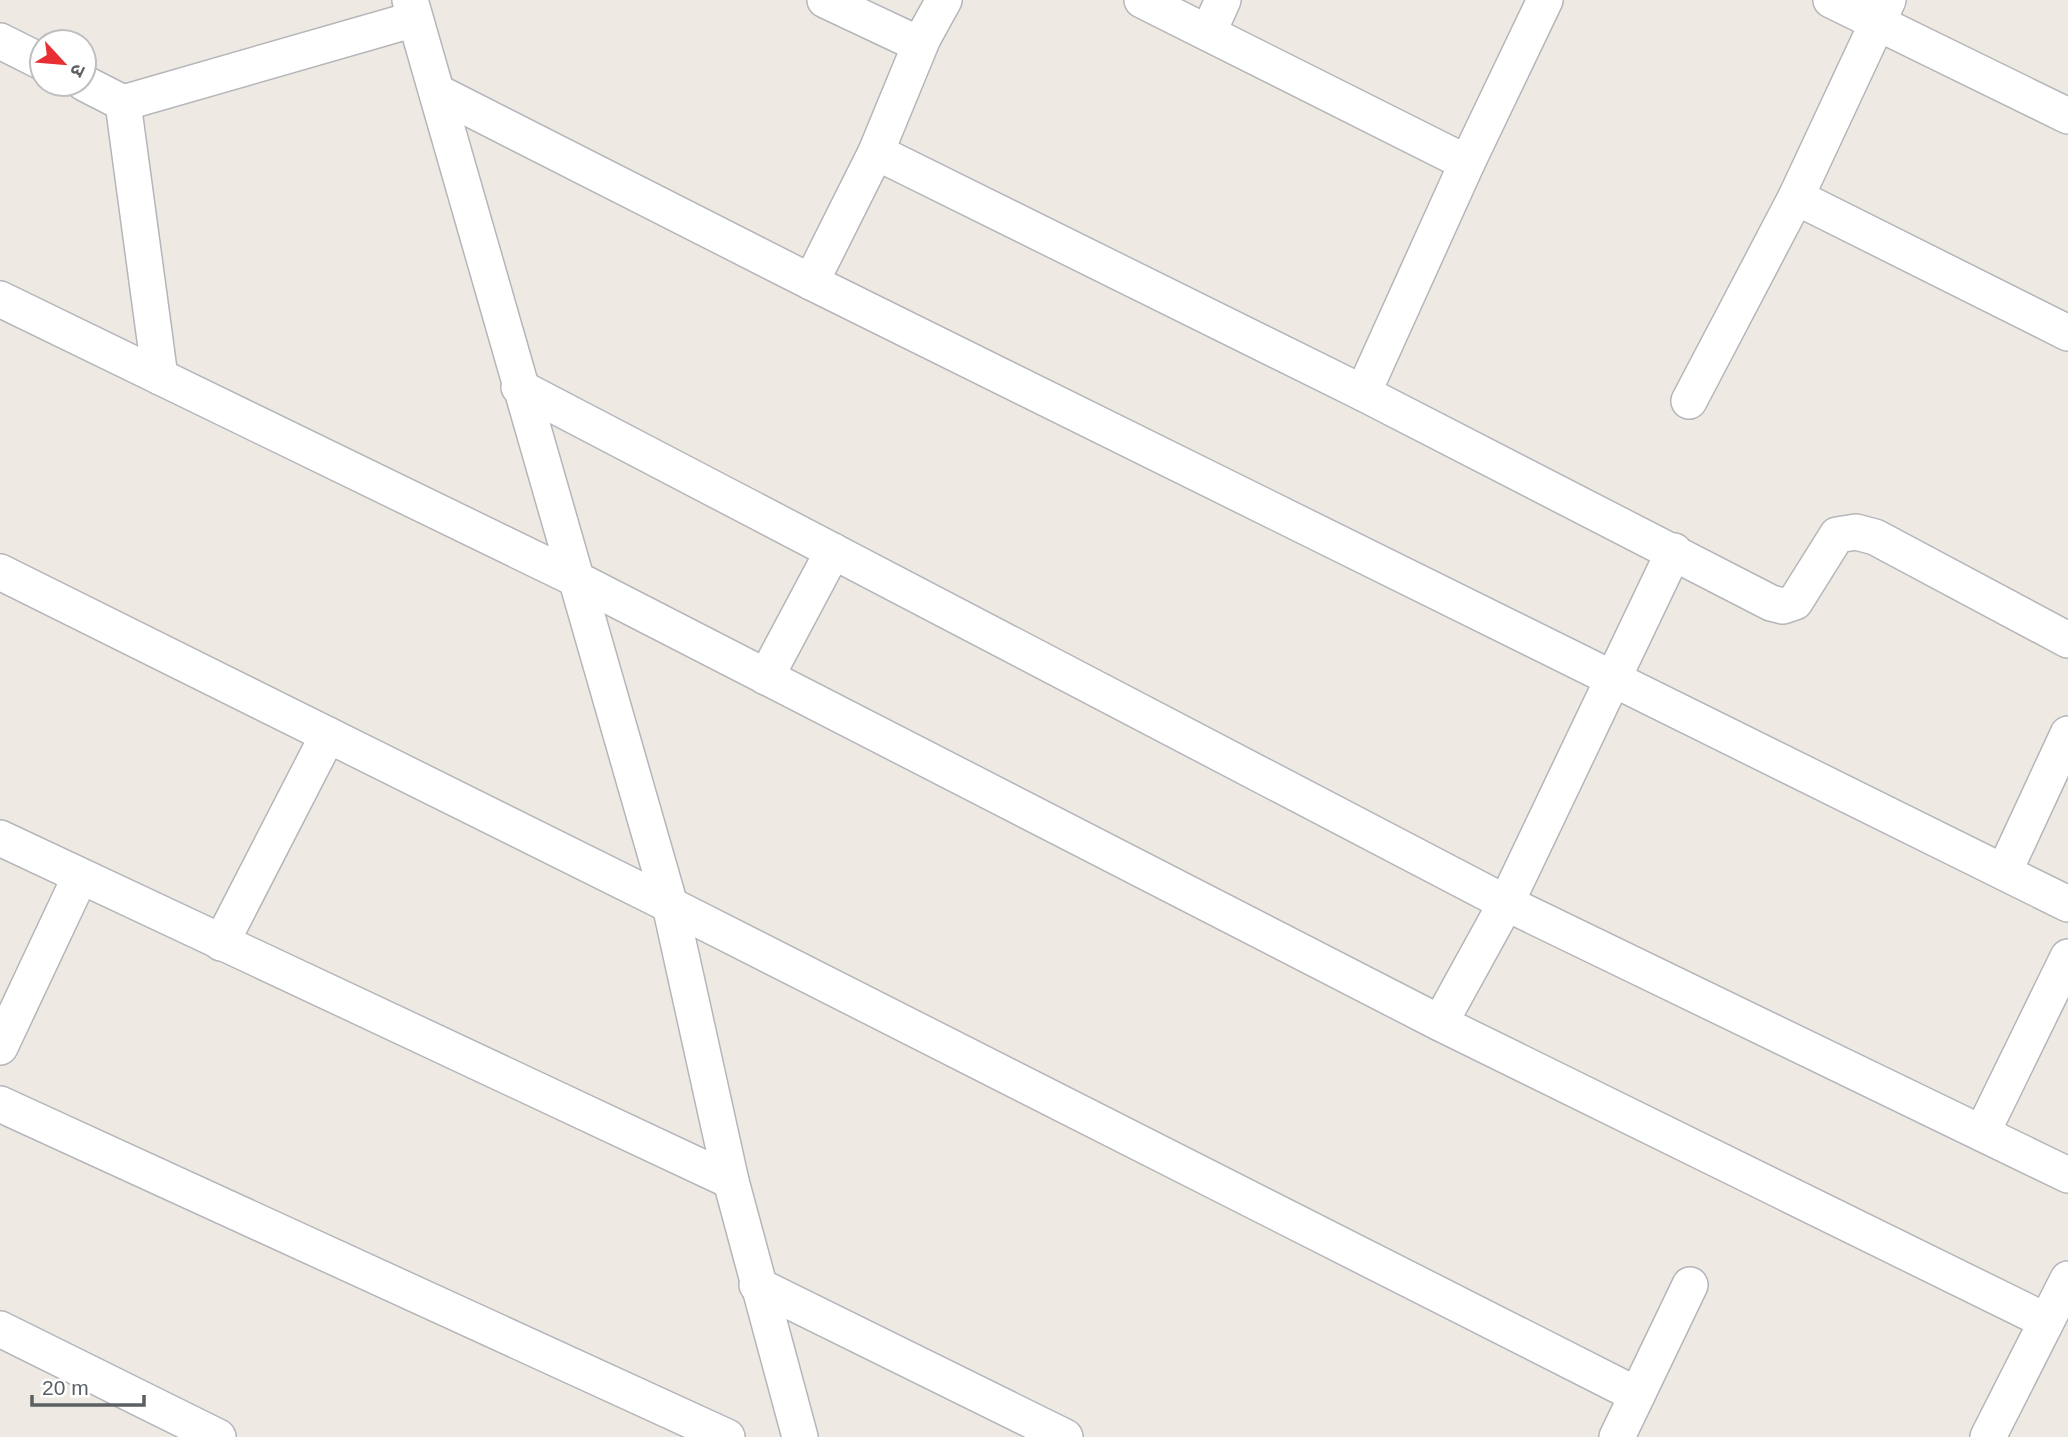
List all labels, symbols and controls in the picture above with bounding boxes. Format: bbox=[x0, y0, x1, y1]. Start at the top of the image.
north arrow bbox=[28, 28, 98, 98]
text: उ bbox=[66, 61, 90, 81]
scale bar bbox=[32, 1364, 144, 1408]
text: 20 m bbox=[42, 1376, 89, 1399]

